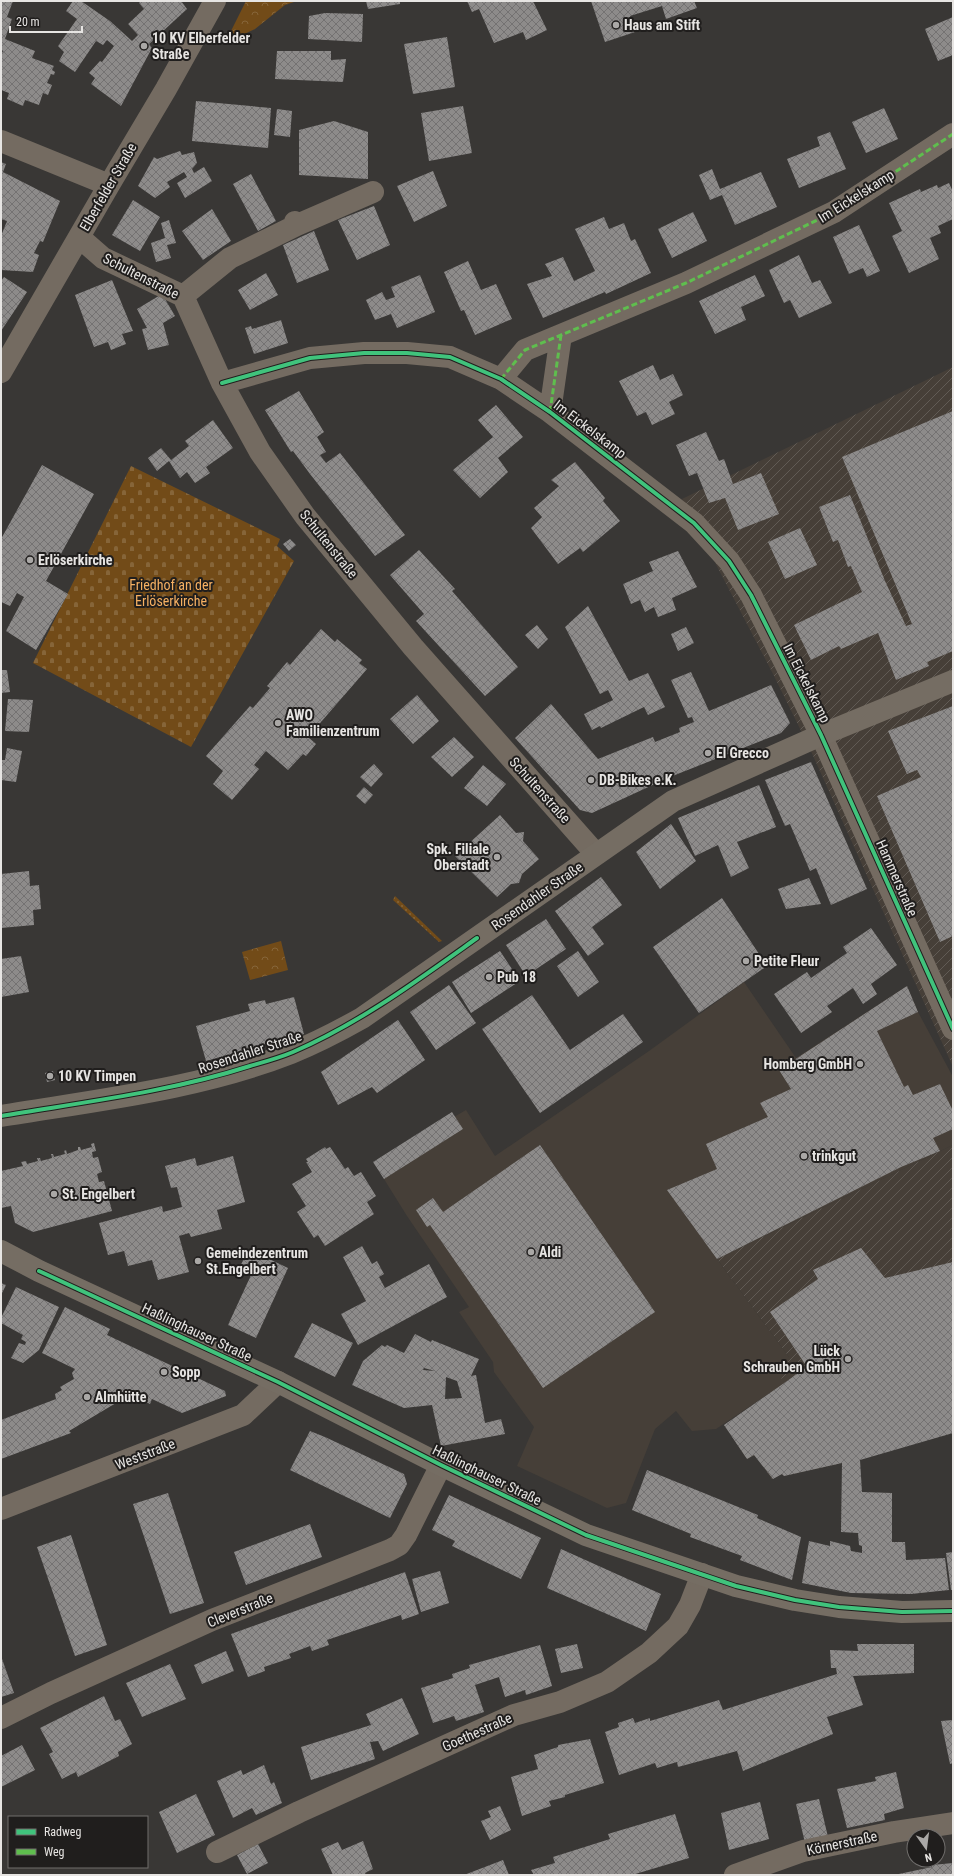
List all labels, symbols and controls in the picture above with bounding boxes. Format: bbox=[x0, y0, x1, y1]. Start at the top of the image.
scale bar bbox=[10, 8, 82, 34]
text: 20 m bbox=[16, 15, 40, 29]
place label: Haus am Stift bbox=[624, 17, 700, 33]
marker: Haus am Stift bbox=[611, 20, 621, 30]
place label: 10 KV Elberfelder Straße bbox=[152, 30, 251, 62]
marker: 10 KV Elberfelder Straße bbox=[139, 41, 149, 51]
street label: Elberfelder Straße bbox=[76, 140, 140, 234]
street label: Im Eickelskamp bbox=[815, 166, 897, 226]
street label: Schultenstraße bbox=[100, 250, 182, 302]
street label: Im Eickelskamp bbox=[551, 397, 630, 462]
street label: Schultenstraße bbox=[297, 507, 362, 582]
place label: Erlöserkirche bbox=[38, 552, 113, 568]
marker: Erlöserkirche bbox=[25, 555, 35, 565]
park label: Friedhof an der Erlöserkirche bbox=[129, 577, 213, 609]
street label: Im Eickelskamp bbox=[780, 641, 834, 725]
place label: AWO Familienzentrum bbox=[286, 707, 380, 739]
marker: AWO Familienzentrum bbox=[273, 718, 283, 728]
place label: El Grecco bbox=[716, 745, 769, 761]
marker: El Grecco bbox=[703, 748, 713, 758]
street label: Schultenstraße bbox=[506, 754, 574, 827]
place label: DB-Bikes e.K. bbox=[599, 772, 677, 788]
marker: DB-Bikes e.K. bbox=[586, 775, 596, 785]
street label: Hammerstraße bbox=[873, 837, 921, 919]
place label: Spk. Filiale Oberstadt bbox=[426, 841, 489, 873]
marker: Spk. Filiale Oberstadt bbox=[492, 852, 502, 862]
street label: Rosendahler Straße bbox=[488, 858, 586, 933]
place label: Petite Fleur bbox=[754, 953, 819, 969]
marker: Petite Fleur bbox=[741, 956, 751, 966]
place label: Pub 18 bbox=[497, 969, 536, 985]
marker: Pub 18 bbox=[484, 972, 494, 982]
street label: Rosendahler Straße bbox=[196, 1028, 304, 1076]
place label: Homberg GmbH bbox=[764, 1056, 852, 1072]
marker: Homberg GmbH bbox=[855, 1059, 865, 1069]
place label: 10 KV Timpen bbox=[58, 1068, 136, 1084]
marker: 10 KV Timpen bbox=[45, 1071, 55, 1081]
place label: trinkgut bbox=[812, 1148, 856, 1164]
marker: trinkgut bbox=[799, 1151, 809, 1161]
place label: St. Engelbert bbox=[62, 1186, 135, 1202]
marker: St. Engelbert bbox=[49, 1189, 59, 1199]
place label: Aldi bbox=[539, 1244, 561, 1260]
place label: Gemeindezentrum St.Engelbert bbox=[206, 1245, 308, 1277]
marker: Aldi bbox=[526, 1247, 536, 1257]
marker: Gemeindezentrum St.Engelbert bbox=[193, 1256, 203, 1266]
street label: Haßlinghauser Straße bbox=[139, 1300, 255, 1365]
place label: Lück Schrauben GmbH bbox=[743, 1343, 840, 1375]
marker: Lück Schrauben GmbH bbox=[843, 1354, 853, 1364]
place label: Sopp bbox=[172, 1364, 200, 1380]
marker: Sopp bbox=[159, 1367, 169, 1377]
place label: Almhütte bbox=[95, 1389, 147, 1405]
marker: Almhütte bbox=[82, 1392, 92, 1402]
street label: Weststraße bbox=[113, 1435, 178, 1473]
street label: Haßlinghauser Straße bbox=[430, 1442, 545, 1509]
street label: Cleverstraße bbox=[205, 1589, 276, 1630]
street label: Goethestraße bbox=[440, 1709, 515, 1754]
legend bbox=[8, 1816, 148, 1868]
text: Radweg bbox=[44, 1825, 81, 1839]
street label: Körnerstraße bbox=[805, 1828, 879, 1858]
north arrow bbox=[906, 1828, 946, 1868]
text: Weg bbox=[44, 1845, 65, 1859]
text: N bbox=[923, 1850, 933, 1864]

